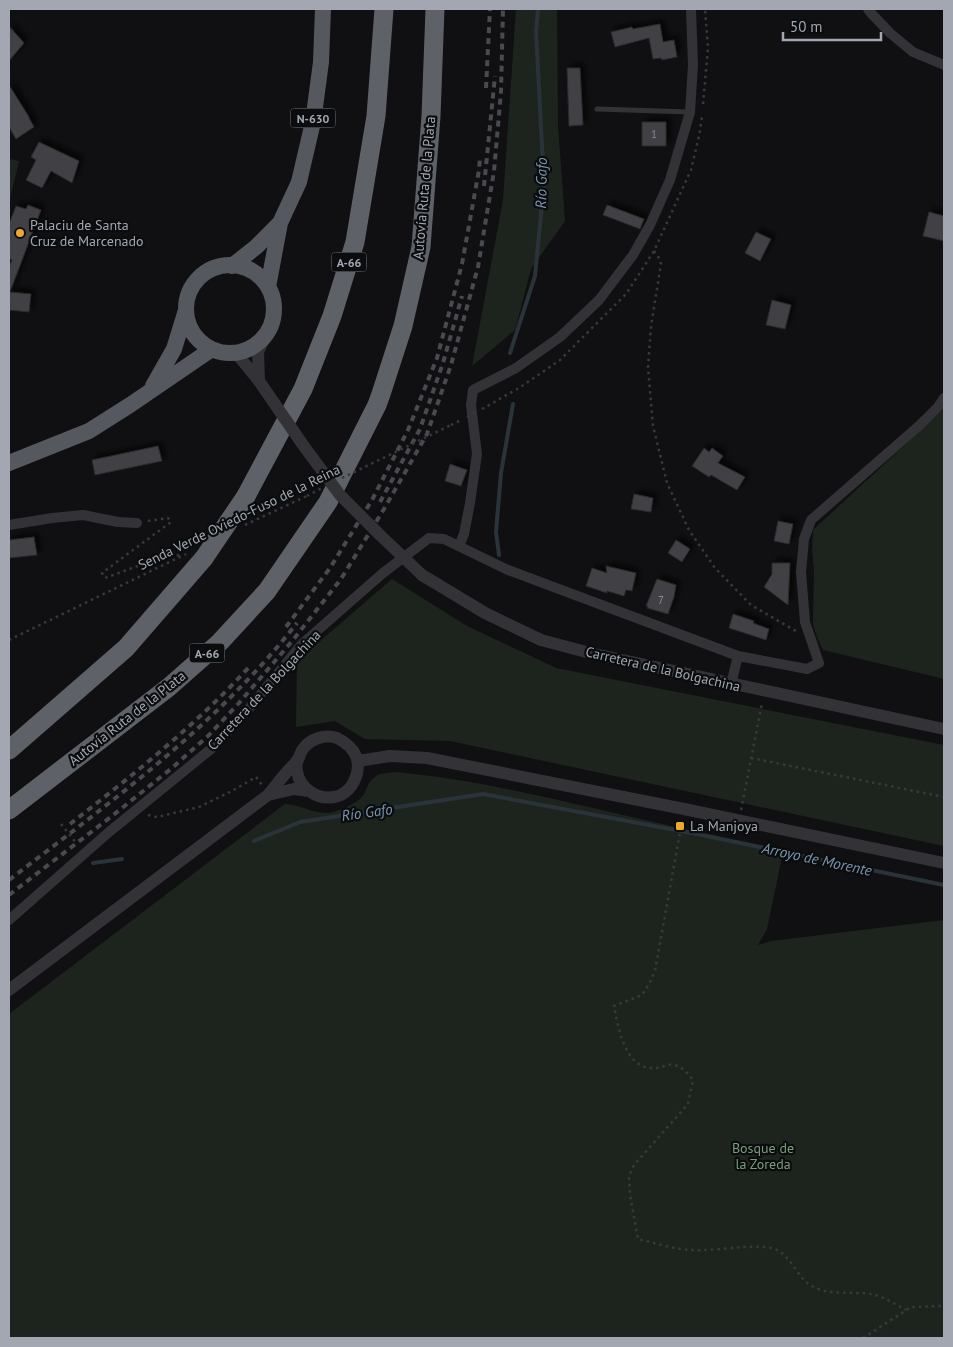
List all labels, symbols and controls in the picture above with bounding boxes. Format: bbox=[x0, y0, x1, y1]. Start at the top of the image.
scale bar bbox=[783, 10, 880, 42]
text: 50 m bbox=[790, 17, 823, 36]
road number: N-630 bbox=[290, 109, 336, 128]
street label: Autovía Ruta de la Plata bbox=[409, 116, 439, 260]
house number: 1 bbox=[651, 127, 657, 141]
water label: Río Gafo bbox=[531, 157, 551, 209]
place label: Palaciu de Santa Cruz de Marcenado bbox=[30, 216, 144, 250]
marker: Palaciu de Santa Cruz de Marcenado bbox=[14, 227, 26, 239]
road number: A-66 bbox=[332, 252, 366, 272]
street label: Senda Verde Oviedo-Fuso de la Reina bbox=[135, 460, 343, 574]
house number: 7 bbox=[658, 593, 664, 607]
street label: Carretera de la Bolgachina bbox=[203, 626, 325, 754]
street label: Carretera de la Bolgachina bbox=[584, 642, 742, 696]
road number: A-66 bbox=[190, 644, 224, 662]
street label: Autovía Ruta de la Plata bbox=[65, 667, 189, 769]
water label: Río Gafo bbox=[340, 799, 394, 825]
place label: La Manjoya bbox=[690, 817, 758, 835]
marker: La Manjoya bbox=[674, 820, 686, 832]
water label: Arroyo de Morente bbox=[759, 838, 874, 880]
park label: Bosque de la Zoreda bbox=[732, 1139, 794, 1173]

